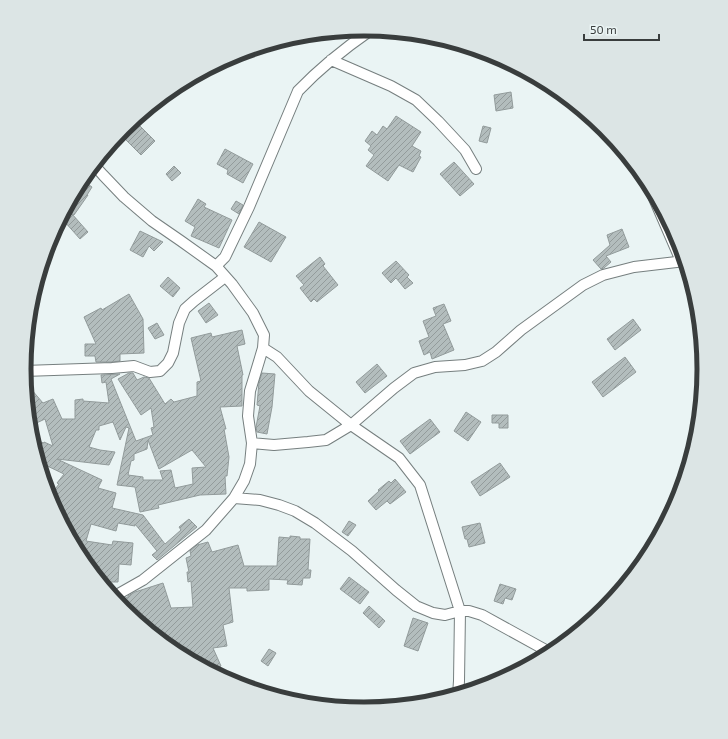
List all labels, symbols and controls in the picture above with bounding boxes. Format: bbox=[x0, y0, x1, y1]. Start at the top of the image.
scale bar bbox=[584, 16, 659, 42]
text: 50 m bbox=[590, 22, 617, 36]

